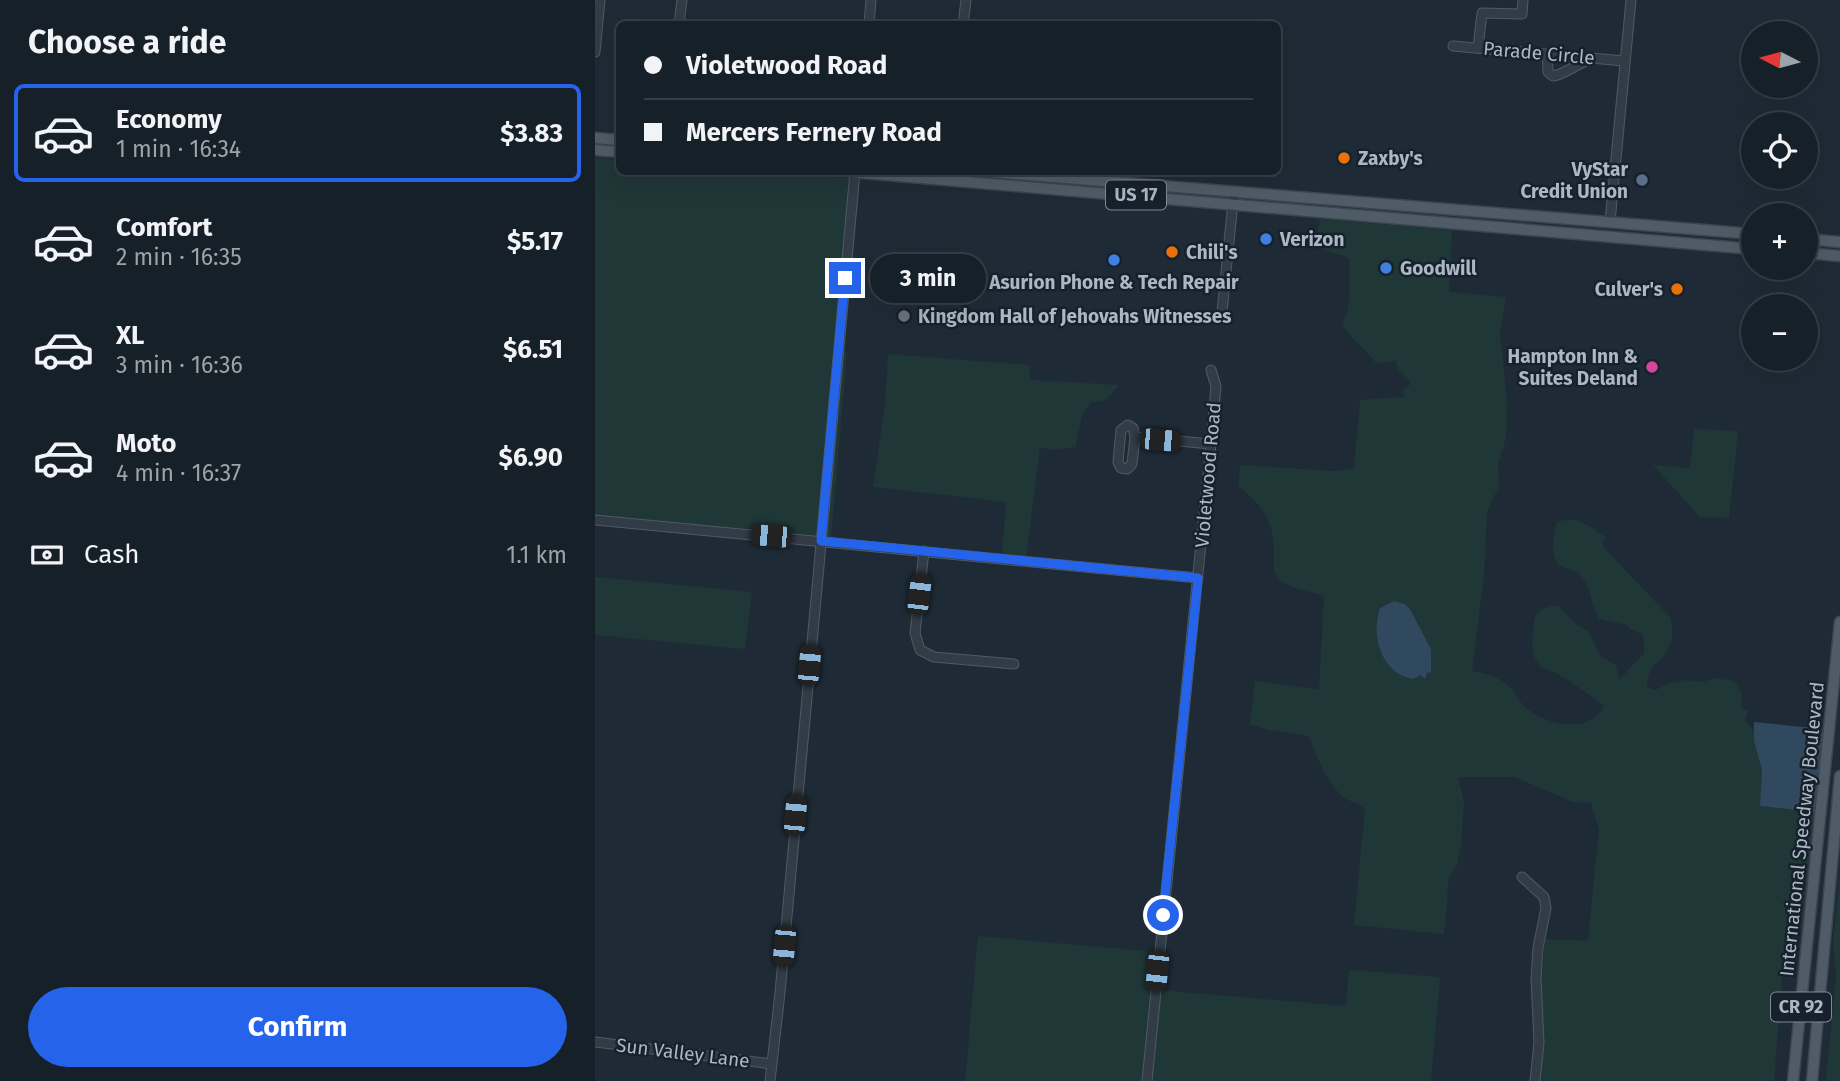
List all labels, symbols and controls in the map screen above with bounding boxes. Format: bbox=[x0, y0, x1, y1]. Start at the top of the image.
north arrow bbox=[1741, 21, 1818, 98]
map controls bbox=[1741, 21, 1818, 371]
text: Choose a ride bbox=[28, 23, 226, 61]
street label: Parade Circle bbox=[1482, 37, 1596, 69]
text: Violetwood Road bbox=[686, 50, 887, 81]
icon: car bbox=[32, 102, 95, 165]
text: Economy bbox=[116, 104, 222, 135]
button: locate bbox=[1741, 112, 1818, 189]
text: Mercers Fernery Road bbox=[686, 117, 942, 148]
text: $3.83 bbox=[500, 118, 563, 149]
text: 1 min · 16:34 bbox=[116, 135, 241, 163]
place label: Zaxby's bbox=[1358, 147, 1423, 170]
marker: Zaxby's bbox=[1336, 150, 1352, 166]
place label: VyStar Credit Union bbox=[1520, 158, 1628, 203]
marker: VyStar Credit Union bbox=[1634, 172, 1650, 188]
road number: US 17 bbox=[1106, 180, 1166, 210]
button: + bbox=[1741, 203, 1818, 280]
icon: car bbox=[32, 210, 95, 273]
text: Comfort bbox=[116, 212, 212, 243]
text: $5.17 bbox=[507, 226, 563, 257]
place label: Verizon bbox=[1279, 228, 1344, 251]
marker: Verizon bbox=[1258, 231, 1274, 247]
place label: Chili's bbox=[1186, 241, 1238, 264]
text: 2 min · 16:35 bbox=[116, 243, 242, 271]
marker: Chili's bbox=[1164, 244, 1180, 260]
marker: Asurion Phone & Tech Repair bbox=[1106, 252, 1122, 268]
callout: 3 min bbox=[869, 254, 985, 302]
place label: Goodwill bbox=[1400, 257, 1477, 280]
marker: Goodwill bbox=[1378, 260, 1394, 276]
route end bbox=[829, 262, 861, 294]
text: 3 min bbox=[900, 264, 956, 292]
place label: Asurion Phone & Tech Repair bbox=[988, 271, 1239, 294]
place label: Culver's bbox=[1595, 278, 1663, 301]
marker: Culver's bbox=[1669, 281, 1685, 297]
button: − bbox=[1741, 294, 1818, 371]
place label: Kingdom Hall of Jehovahs Witnesses bbox=[918, 305, 1231, 328]
marker: Kingdom Hall of Jehovahs Witnesses bbox=[896, 308, 912, 324]
icon: car bbox=[32, 318, 95, 381]
text: XL bbox=[116, 320, 144, 351]
text: $6.51 bbox=[503, 334, 563, 365]
place label: Hampton Inn & Suites Deland bbox=[1508, 345, 1639, 390]
text: 3 min · 16:36 bbox=[116, 351, 243, 379]
marker: Hampton Inn & Suites Deland bbox=[1644, 359, 1660, 375]
street label: Violetwood Road bbox=[1190, 401, 1226, 549]
icon: car bbox=[32, 426, 95, 489]
text: Moto bbox=[116, 428, 176, 459]
car bbox=[1139, 428, 1182, 452]
text: $6.90 bbox=[499, 442, 563, 473]
text: 4 min · 16:37 bbox=[116, 459, 241, 487]
car bbox=[750, 524, 793, 548]
icon: cash bbox=[28, 536, 66, 574]
text: Cash bbox=[84, 539, 140, 570]
text: 1.1 km bbox=[506, 541, 567, 569]
car bbox=[907, 572, 932, 616]
car bbox=[797, 643, 822, 687]
street label: International Speedway Boulevard bbox=[1775, 681, 1829, 977]
car bbox=[783, 793, 808, 837]
route start bbox=[1147, 899, 1179, 931]
car bbox=[772, 924, 797, 968]
car bbox=[1145, 949, 1170, 993]
button: Confirm bbox=[28, 987, 567, 1067]
road number: CR 92 bbox=[1771, 992, 1831, 1022]
street label: Sun Valley Lane bbox=[615, 1033, 751, 1073]

